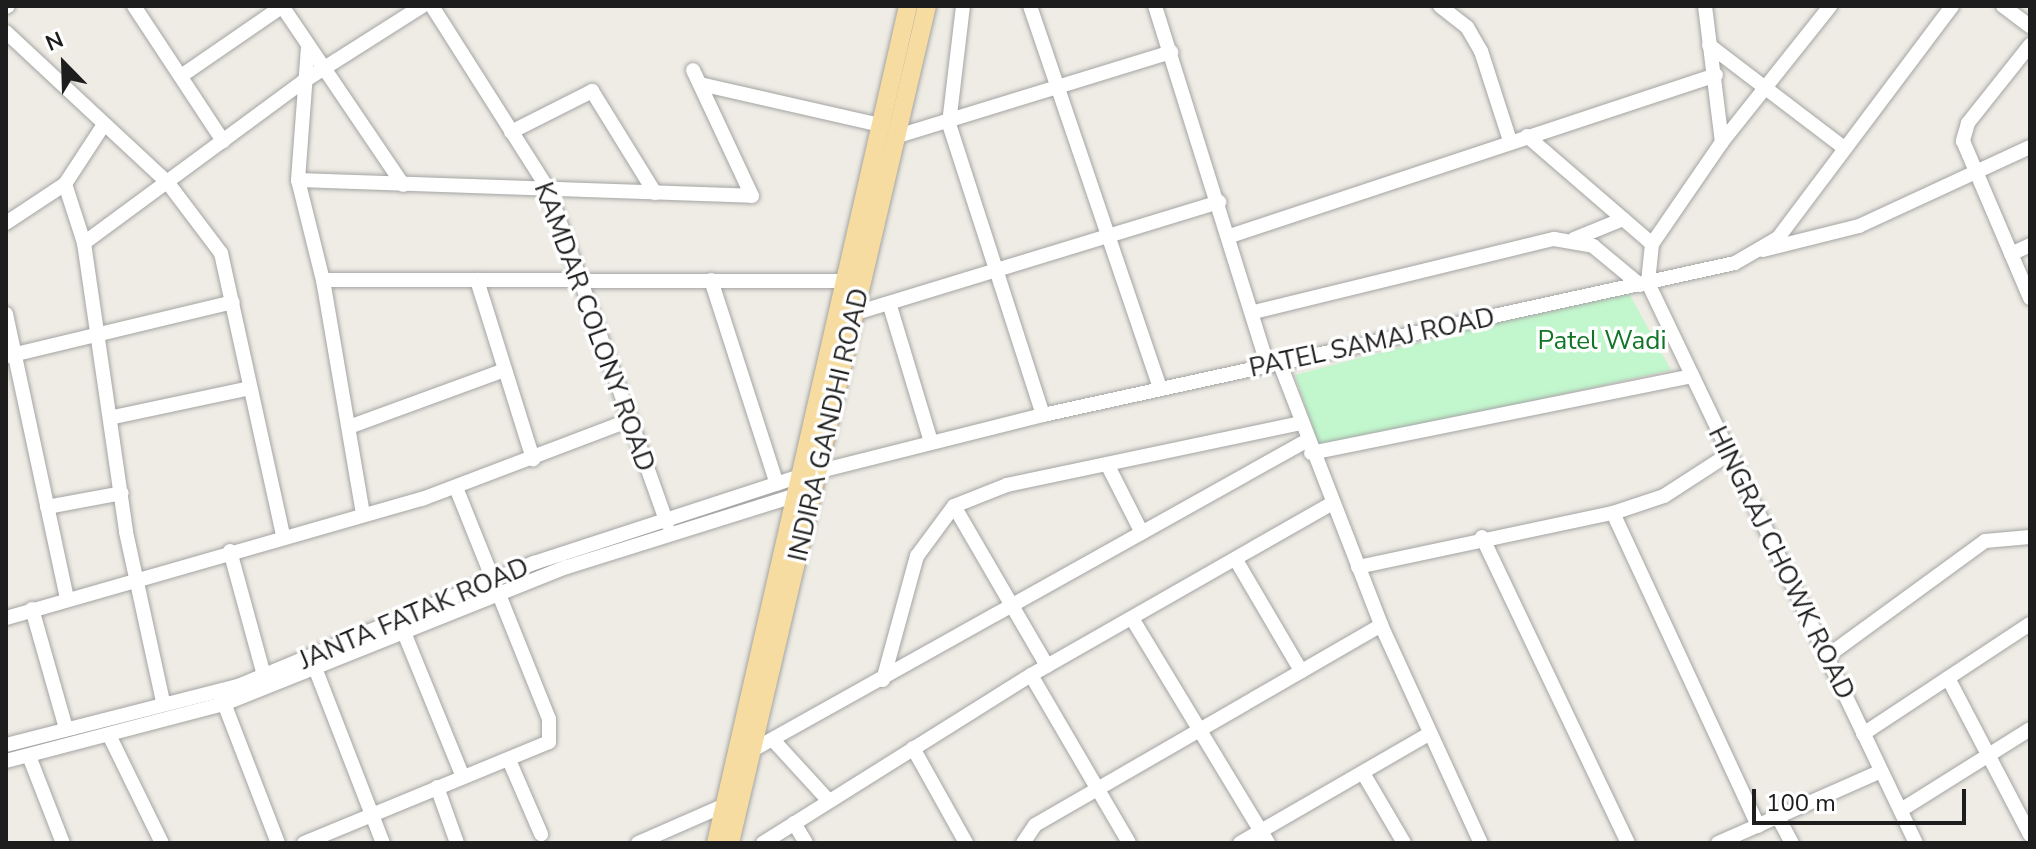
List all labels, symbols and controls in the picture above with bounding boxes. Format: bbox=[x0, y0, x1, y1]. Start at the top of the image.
north arrow bbox=[24, 24, 104, 104]
text: N bbox=[41, 25, 68, 59]
street label: KAMDAR COLONY ROAD bbox=[527, 178, 661, 476]
street label: INDIRA GANDHI ROAD bbox=[782, 285, 876, 565]
street label: PATEL SAMAJ ROAD bbox=[1246, 302, 1498, 384]
park label: Patel Wadi bbox=[1538, 325, 1666, 357]
street label: HINGRAJ CHOWK ROAD bbox=[1701, 421, 1861, 705]
street label: JANTA FATAK ROAD bbox=[295, 552, 533, 676]
scale bar bbox=[1756, 773, 1970, 823]
text: 100 m bbox=[1766, 787, 1836, 819]

